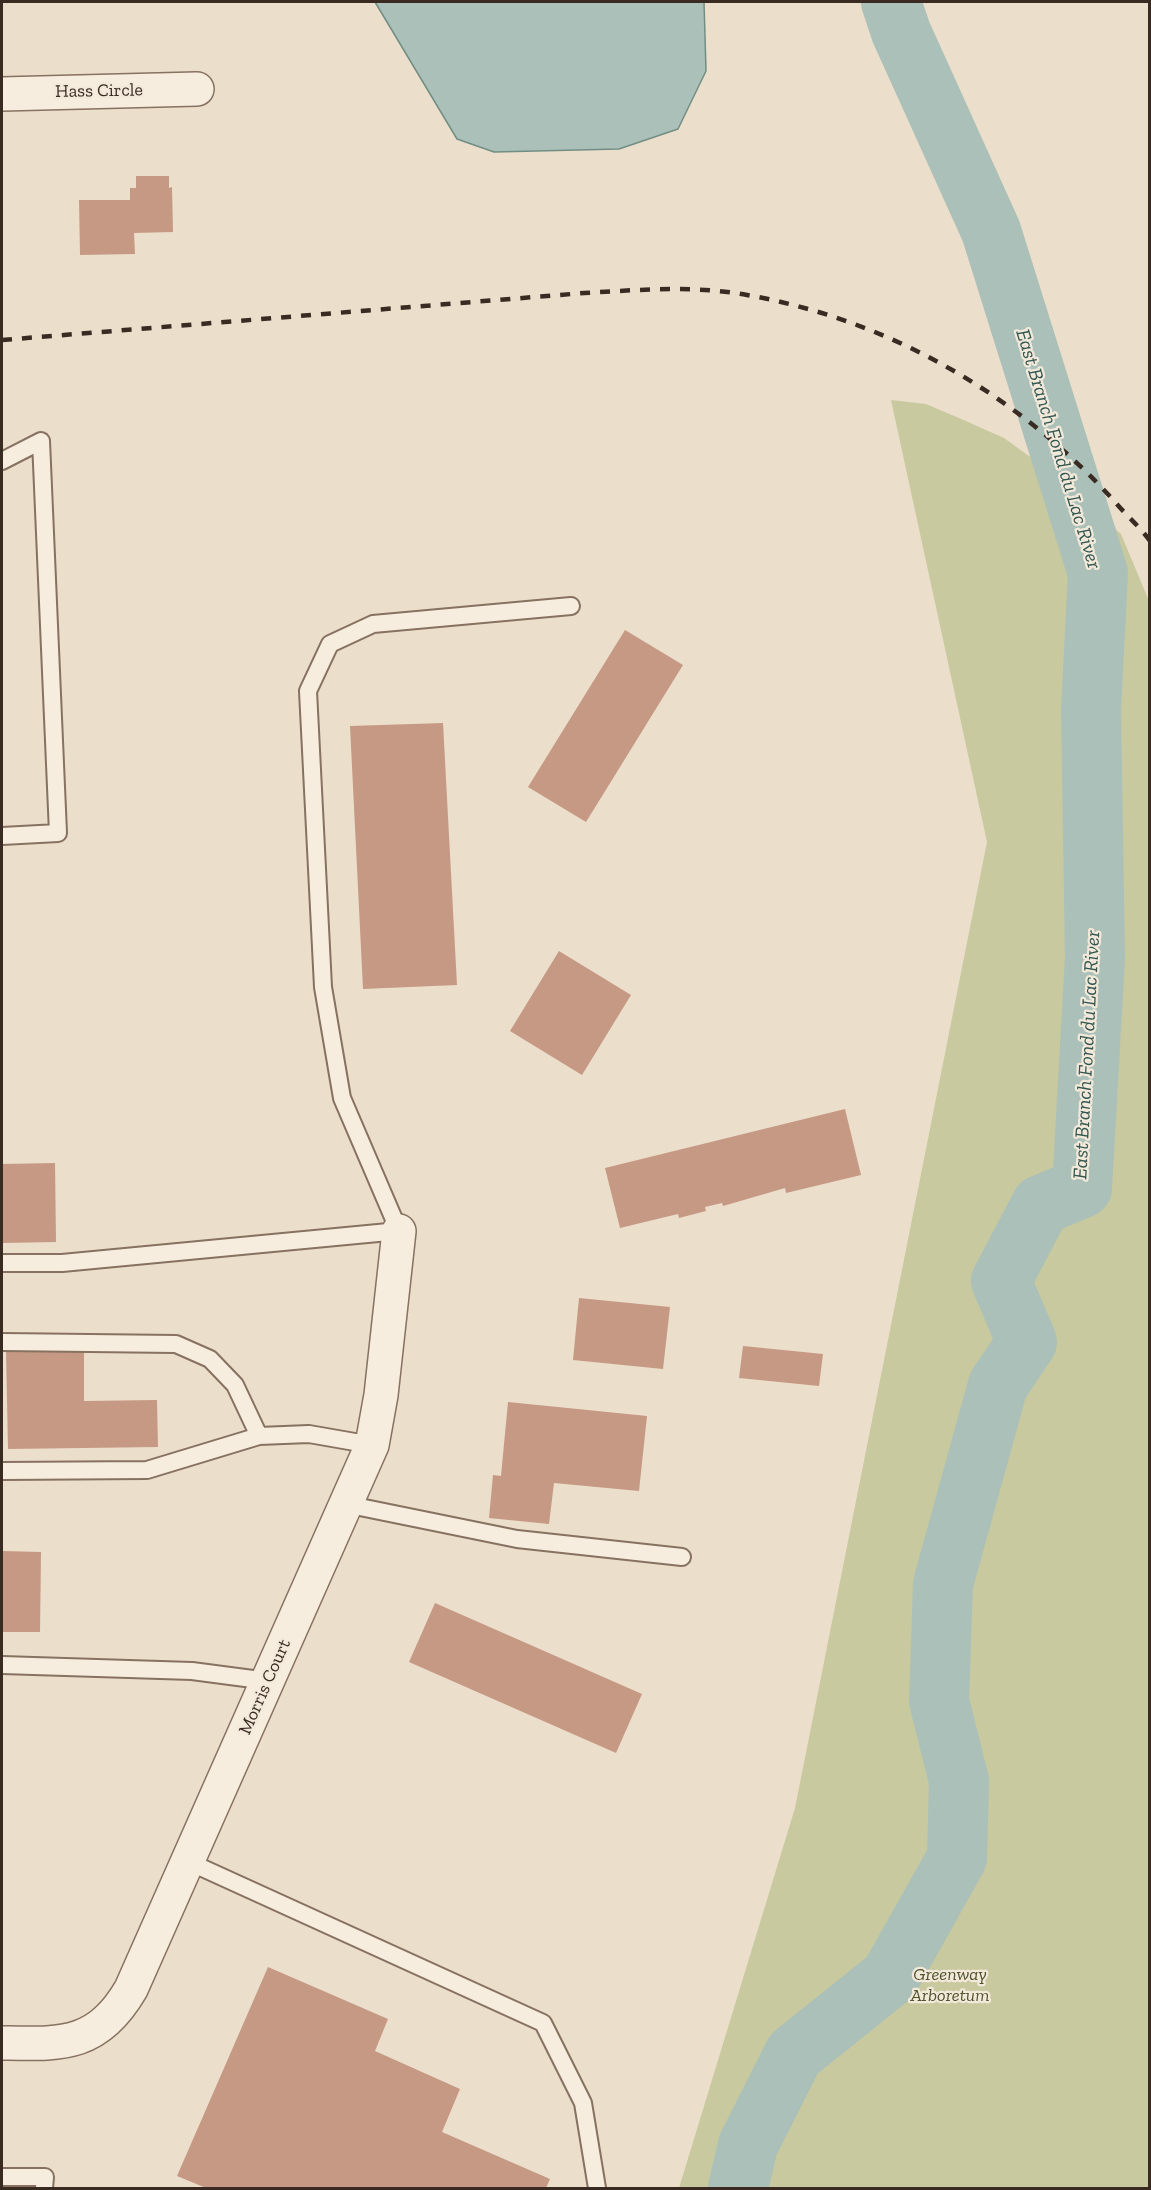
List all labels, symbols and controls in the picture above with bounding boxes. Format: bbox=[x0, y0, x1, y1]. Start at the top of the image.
street label: Hass Circle bbox=[55, 79, 143, 103]
water label: East Branch Fond du Lac River bbox=[1010, 326, 1106, 572]
water label: East Branch Fond du Lac River bbox=[1068, 930, 1106, 1180]
street label: Morris Court bbox=[234, 1636, 296, 1738]
park label: Greenway Arboretum bbox=[911, 1964, 989, 2006]

